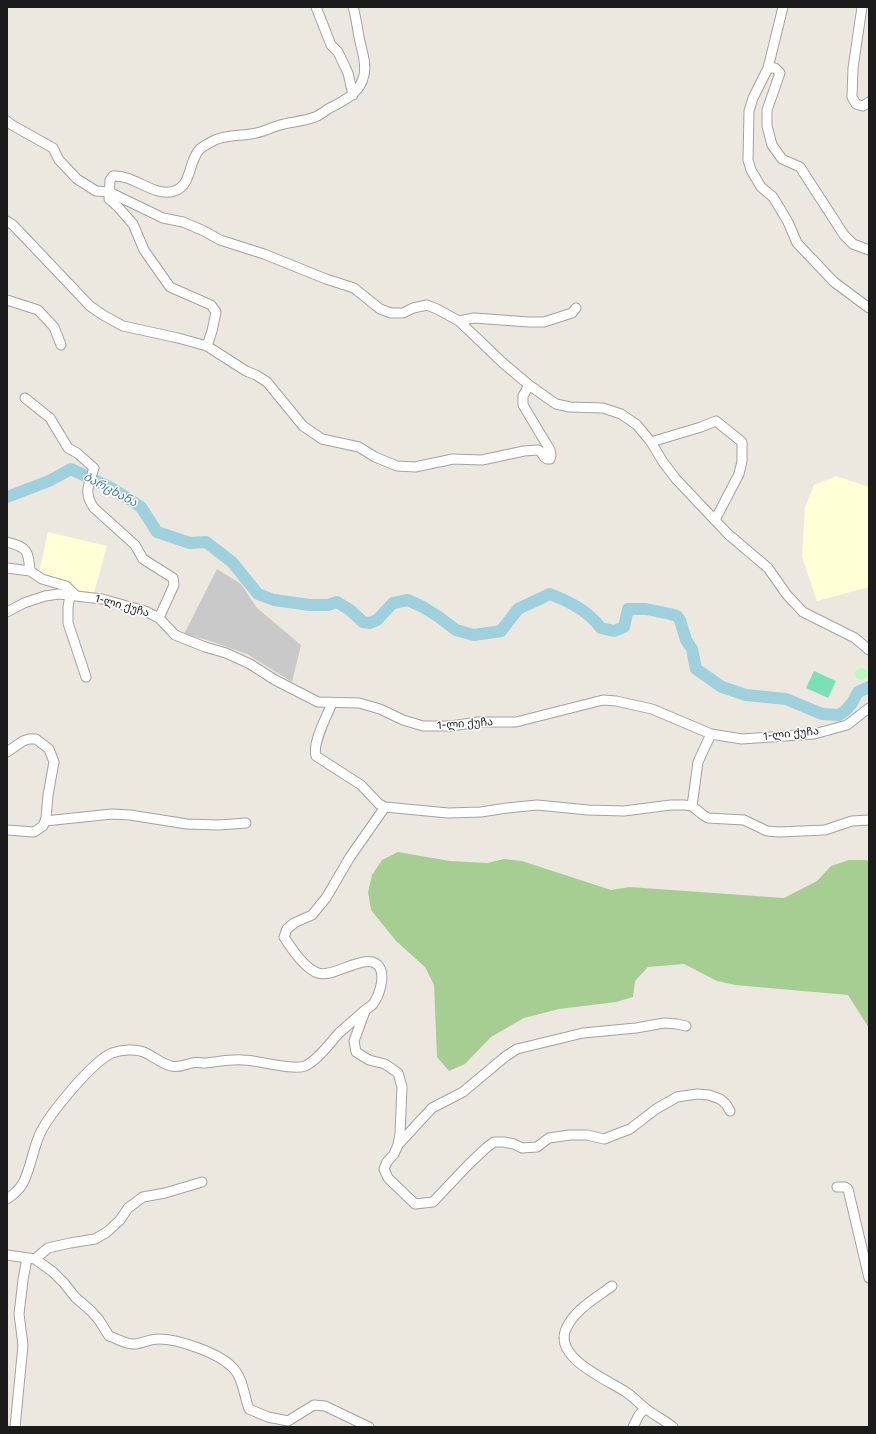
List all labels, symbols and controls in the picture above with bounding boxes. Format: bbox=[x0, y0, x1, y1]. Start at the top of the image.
water label: ბარცხანა bbox=[81, 470, 139, 510]
street label: 1-ლი ქუჩა bbox=[93, 592, 151, 620]
street label: 1-ლი ქუჩა bbox=[437, 715, 493, 733]
street label: 1-ლი ქუჩა bbox=[762, 725, 820, 743]

